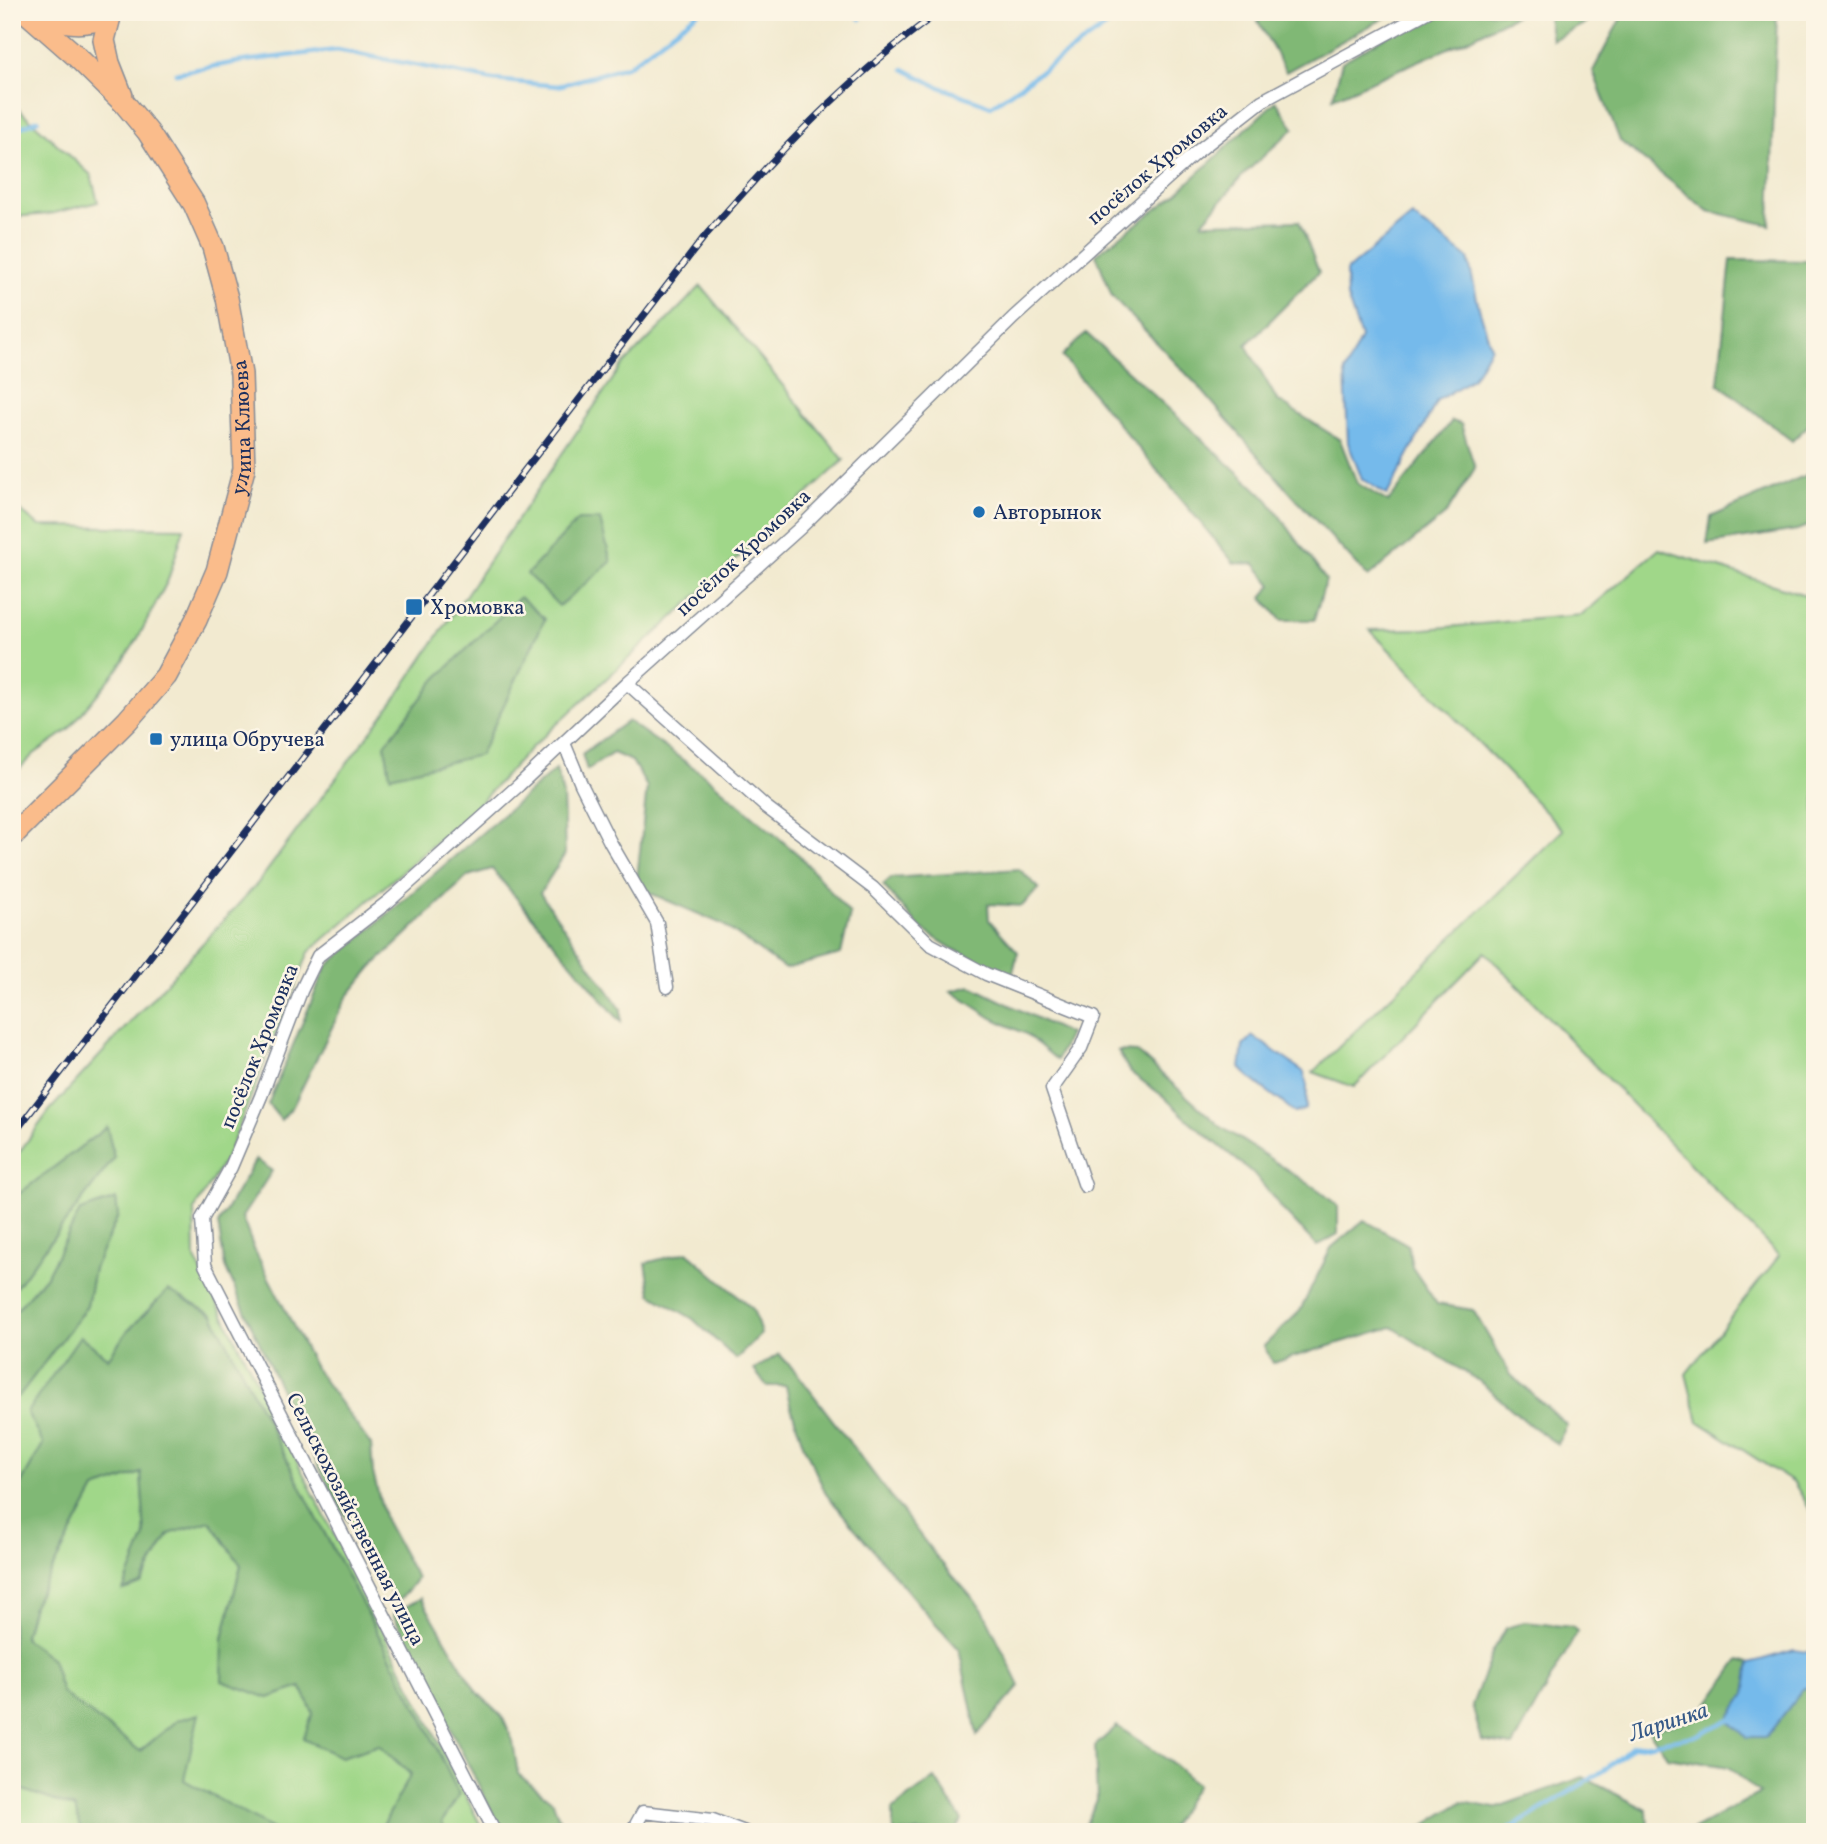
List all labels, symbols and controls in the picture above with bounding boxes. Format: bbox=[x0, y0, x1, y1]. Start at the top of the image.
street label: посёлок Хромовка bbox=[1081, 98, 1235, 233]
street label: улица Клюева bbox=[225, 357, 260, 498]
street label: посёлок Хромовка bbox=[670, 483, 818, 624]
place label: Авторынок bbox=[993, 499, 1101, 528]
marker: Авторынок bbox=[971, 504, 987, 520]
place label: Хромовка bbox=[430, 594, 525, 623]
marker: Хромовка bbox=[404, 597, 424, 617]
place label: улица Обручева bbox=[170, 726, 325, 755]
marker: улица Обручева bbox=[148, 731, 164, 747]
street label: посёлок Хромовка bbox=[214, 960, 307, 1133]
street label: Сельскохозяйственная улица bbox=[278, 1388, 431, 1651]
water label: Ларинка bbox=[1624, 1695, 1713, 1751]

